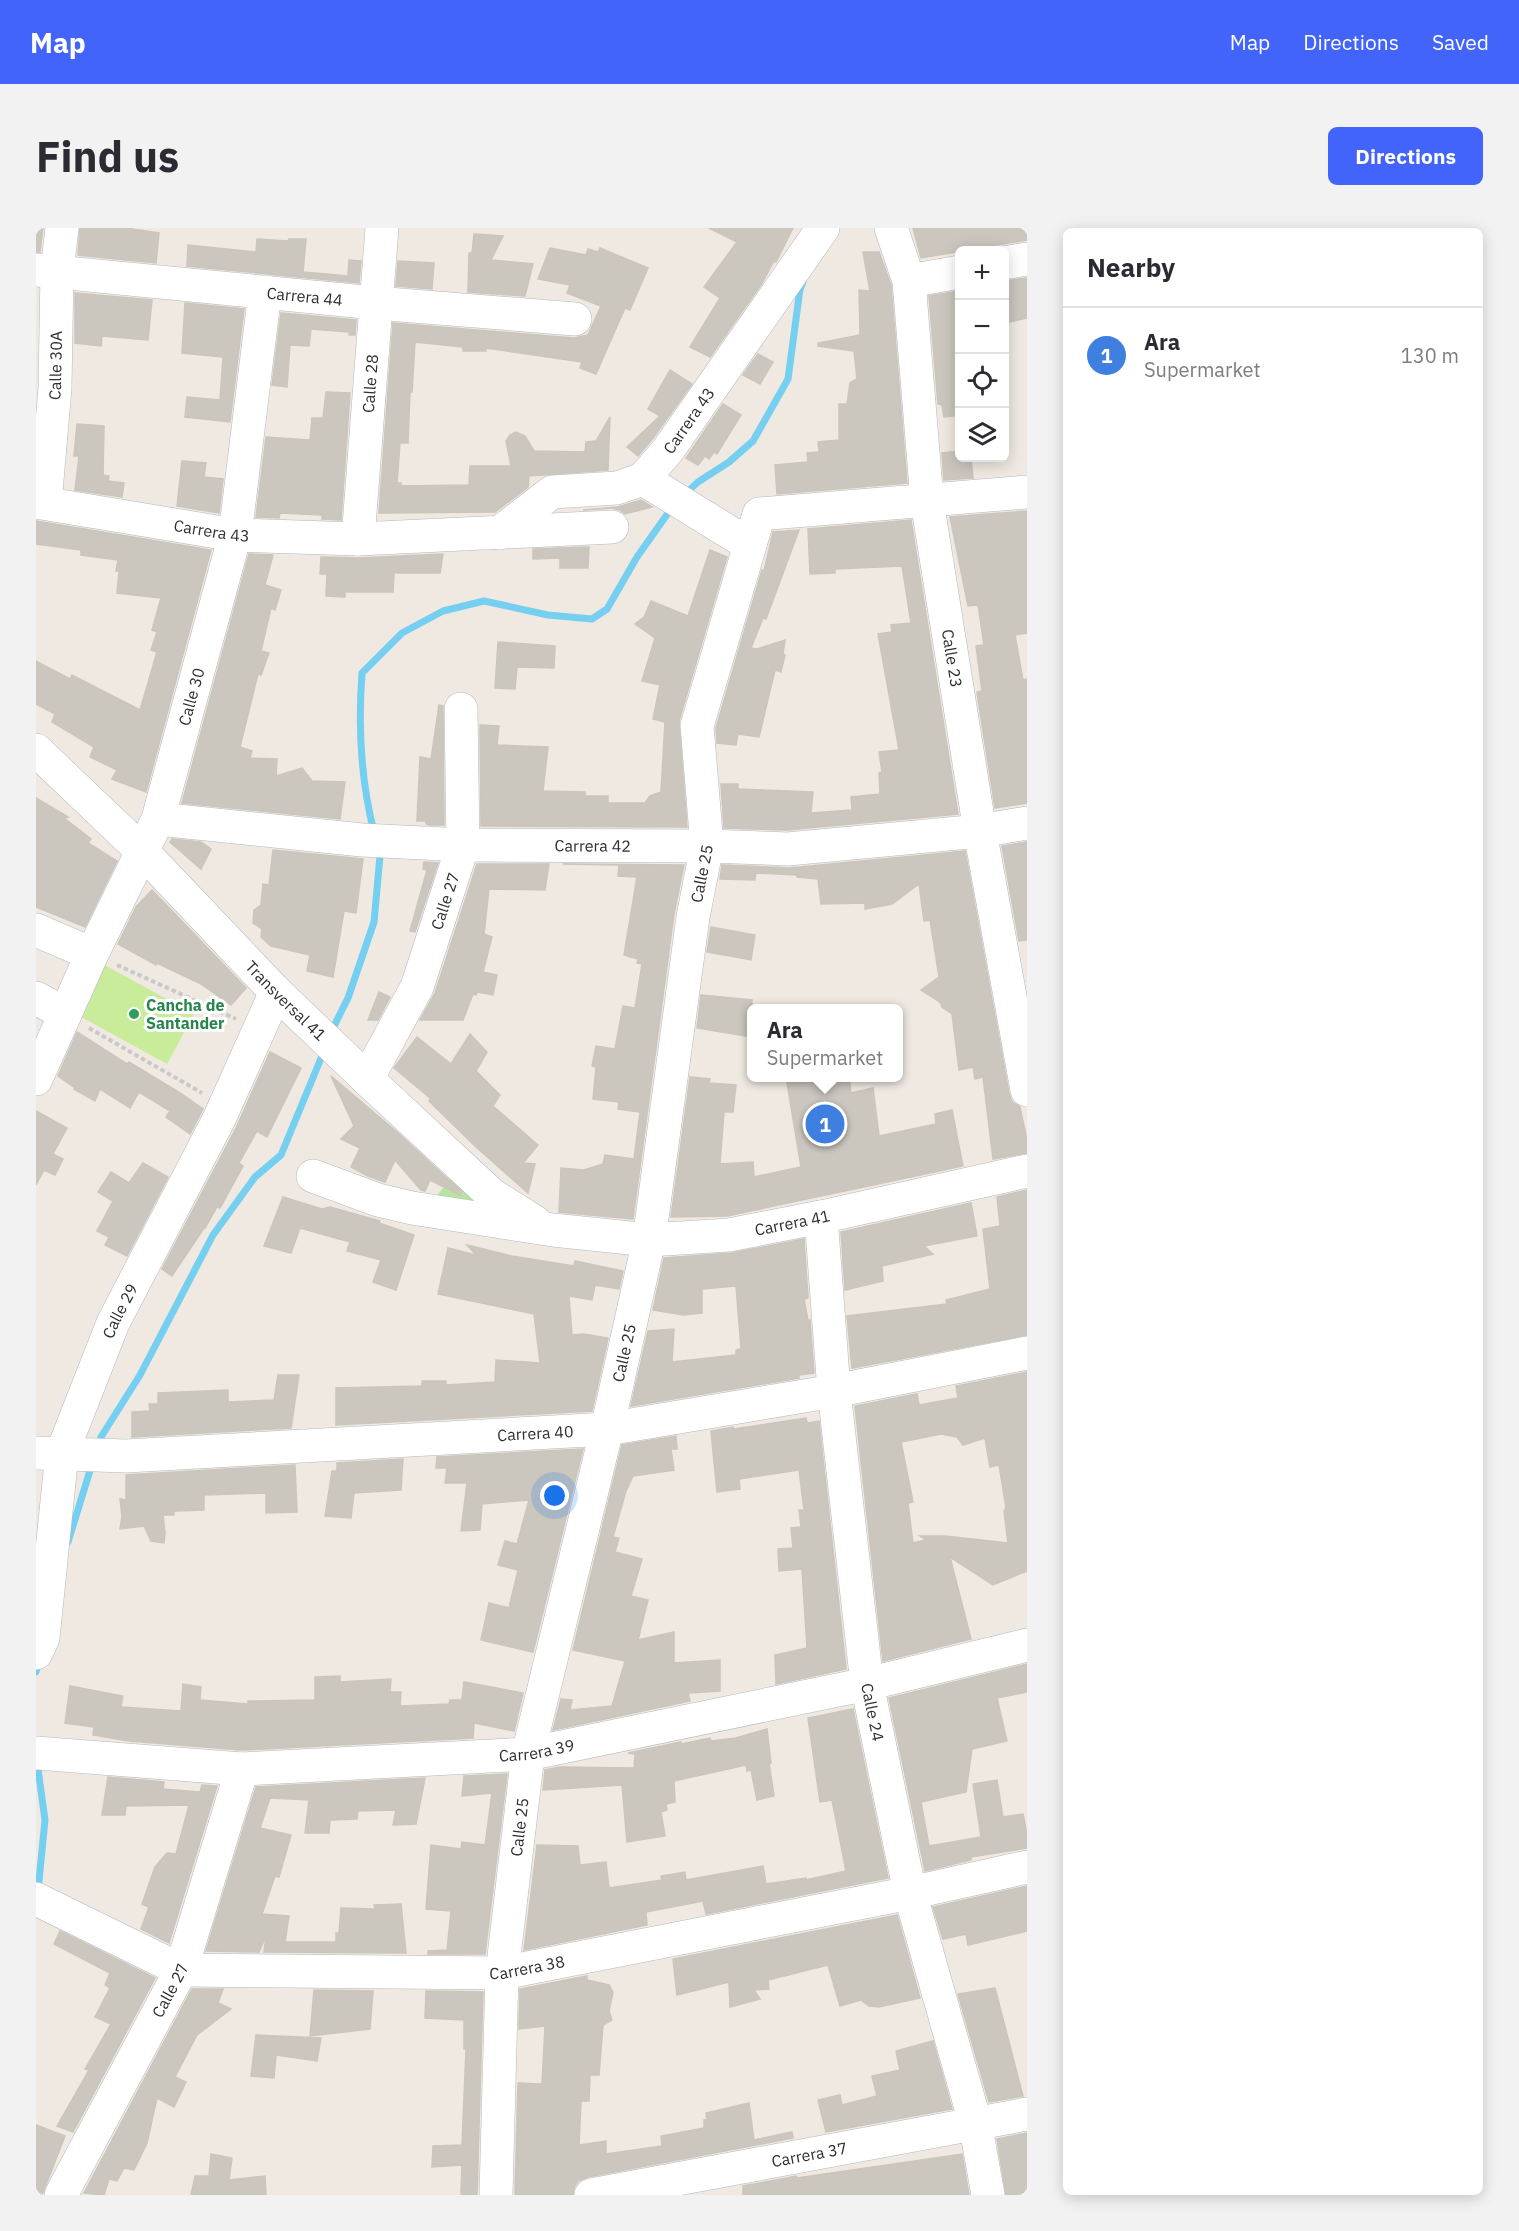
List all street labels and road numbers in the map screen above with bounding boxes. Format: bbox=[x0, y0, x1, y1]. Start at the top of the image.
street label: Carrera 44 bbox=[266, 283, 344, 310]
street label: Calle 30A bbox=[44, 331, 66, 401]
street label: Calle 28 bbox=[358, 353, 382, 414]
street label: Carrera 43 bbox=[659, 383, 719, 457]
street label: Carrera 43 bbox=[172, 515, 250, 545]
street label: Calle 23 bbox=[938, 628, 967, 689]
street label: Calle 30 bbox=[174, 666, 209, 728]
street label: Carrera 42 bbox=[555, 835, 631, 856]
street label: Calle 25 bbox=[686, 843, 717, 904]
street label: Calle 27 bbox=[426, 870, 463, 932]
street label: Transversal 41 bbox=[241, 956, 331, 1045]
street label: Carrera 41 bbox=[753, 1205, 832, 1240]
street label: Calle 29 bbox=[98, 1280, 142, 1341]
street label: Calle 25 bbox=[608, 1322, 640, 1384]
street label: Carrera 40 bbox=[497, 1421, 574, 1445]
street label: Calle 24 bbox=[857, 1681, 889, 1743]
street label: Carrera 39 bbox=[498, 1735, 576, 1766]
street label: Calle 25 bbox=[506, 1797, 533, 1858]
street label: Carrera 38 bbox=[489, 1951, 566, 1983]
street label: Calle 27 bbox=[147, 1961, 192, 2021]
street label: Carrera 37 bbox=[770, 2138, 849, 2171]

